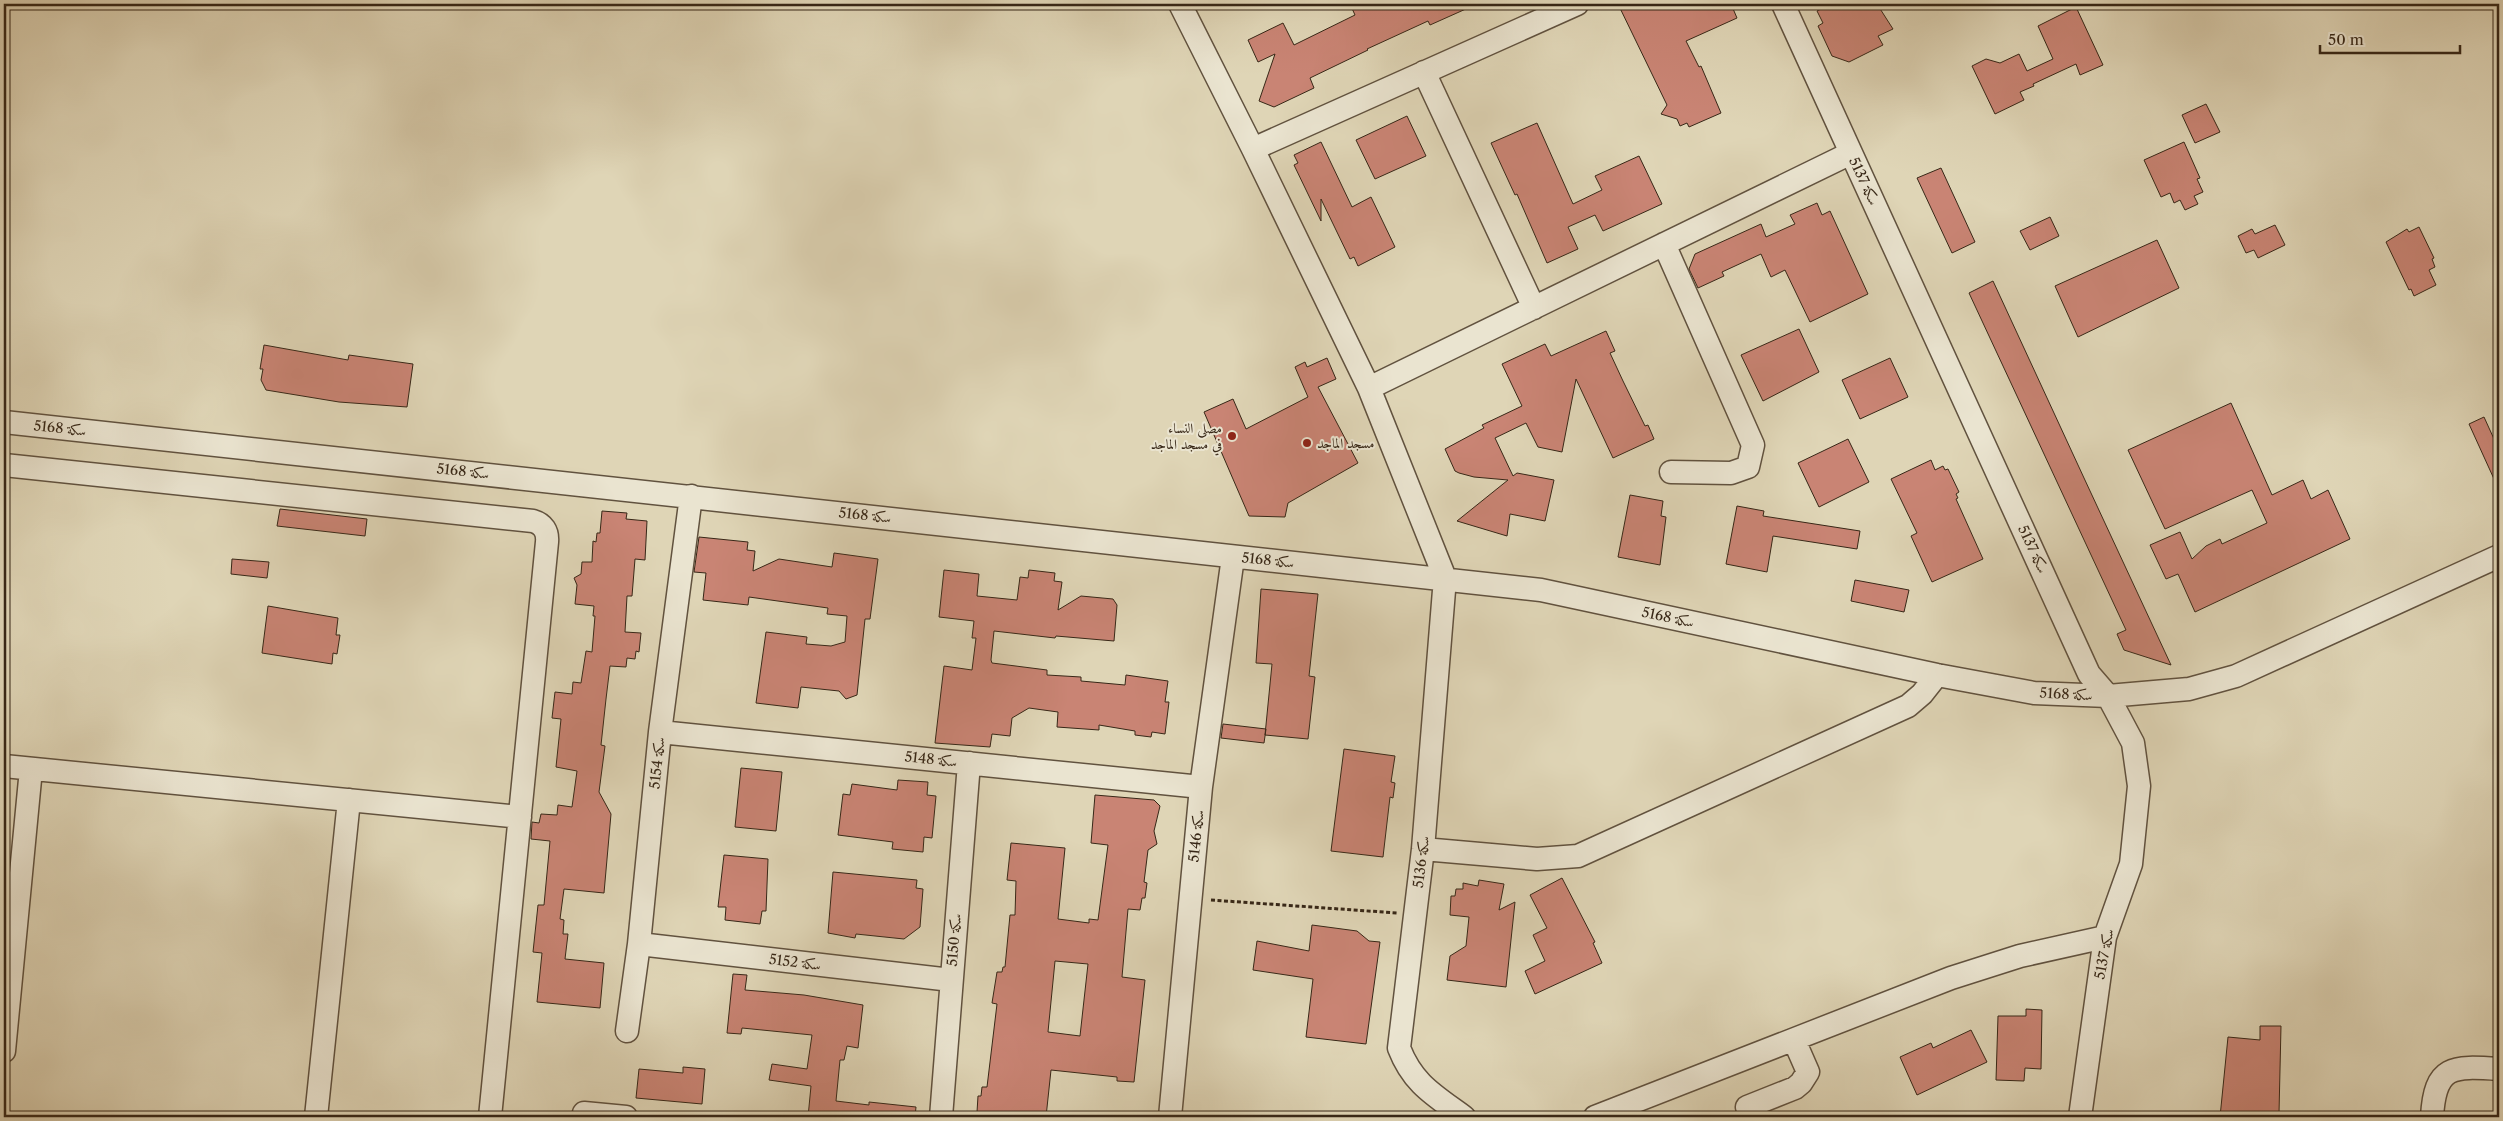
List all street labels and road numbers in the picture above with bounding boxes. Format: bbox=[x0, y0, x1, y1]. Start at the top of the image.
street label: سكة 5137 bbox=[1845, 154, 1883, 208]
street label: سكة 5168 bbox=[33, 416, 87, 440]
street label: سكة 5168 bbox=[436, 459, 490, 483]
street label: سكة 5168 bbox=[838, 503, 892, 527]
street label: سكة 5137 bbox=[2014, 522, 2052, 576]
street label: سكة 5168 bbox=[1241, 548, 1295, 572]
street label: سكة 5168 bbox=[1640, 603, 1696, 631]
street label: سكة 5168 bbox=[2039, 684, 2093, 704]
street label: سكة 5154 bbox=[645, 736, 669, 790]
street label: سكة 5148 bbox=[904, 747, 958, 771]
street label: سكة 5146 bbox=[1184, 809, 1208, 863]
street label: سكة 5136 bbox=[1409, 835, 1433, 889]
street label: سكة 5150 bbox=[943, 913, 965, 967]
street label: سكة 5137 bbox=[2090, 927, 2118, 981]
street label: سكة 5152 bbox=[768, 950, 822, 974]

